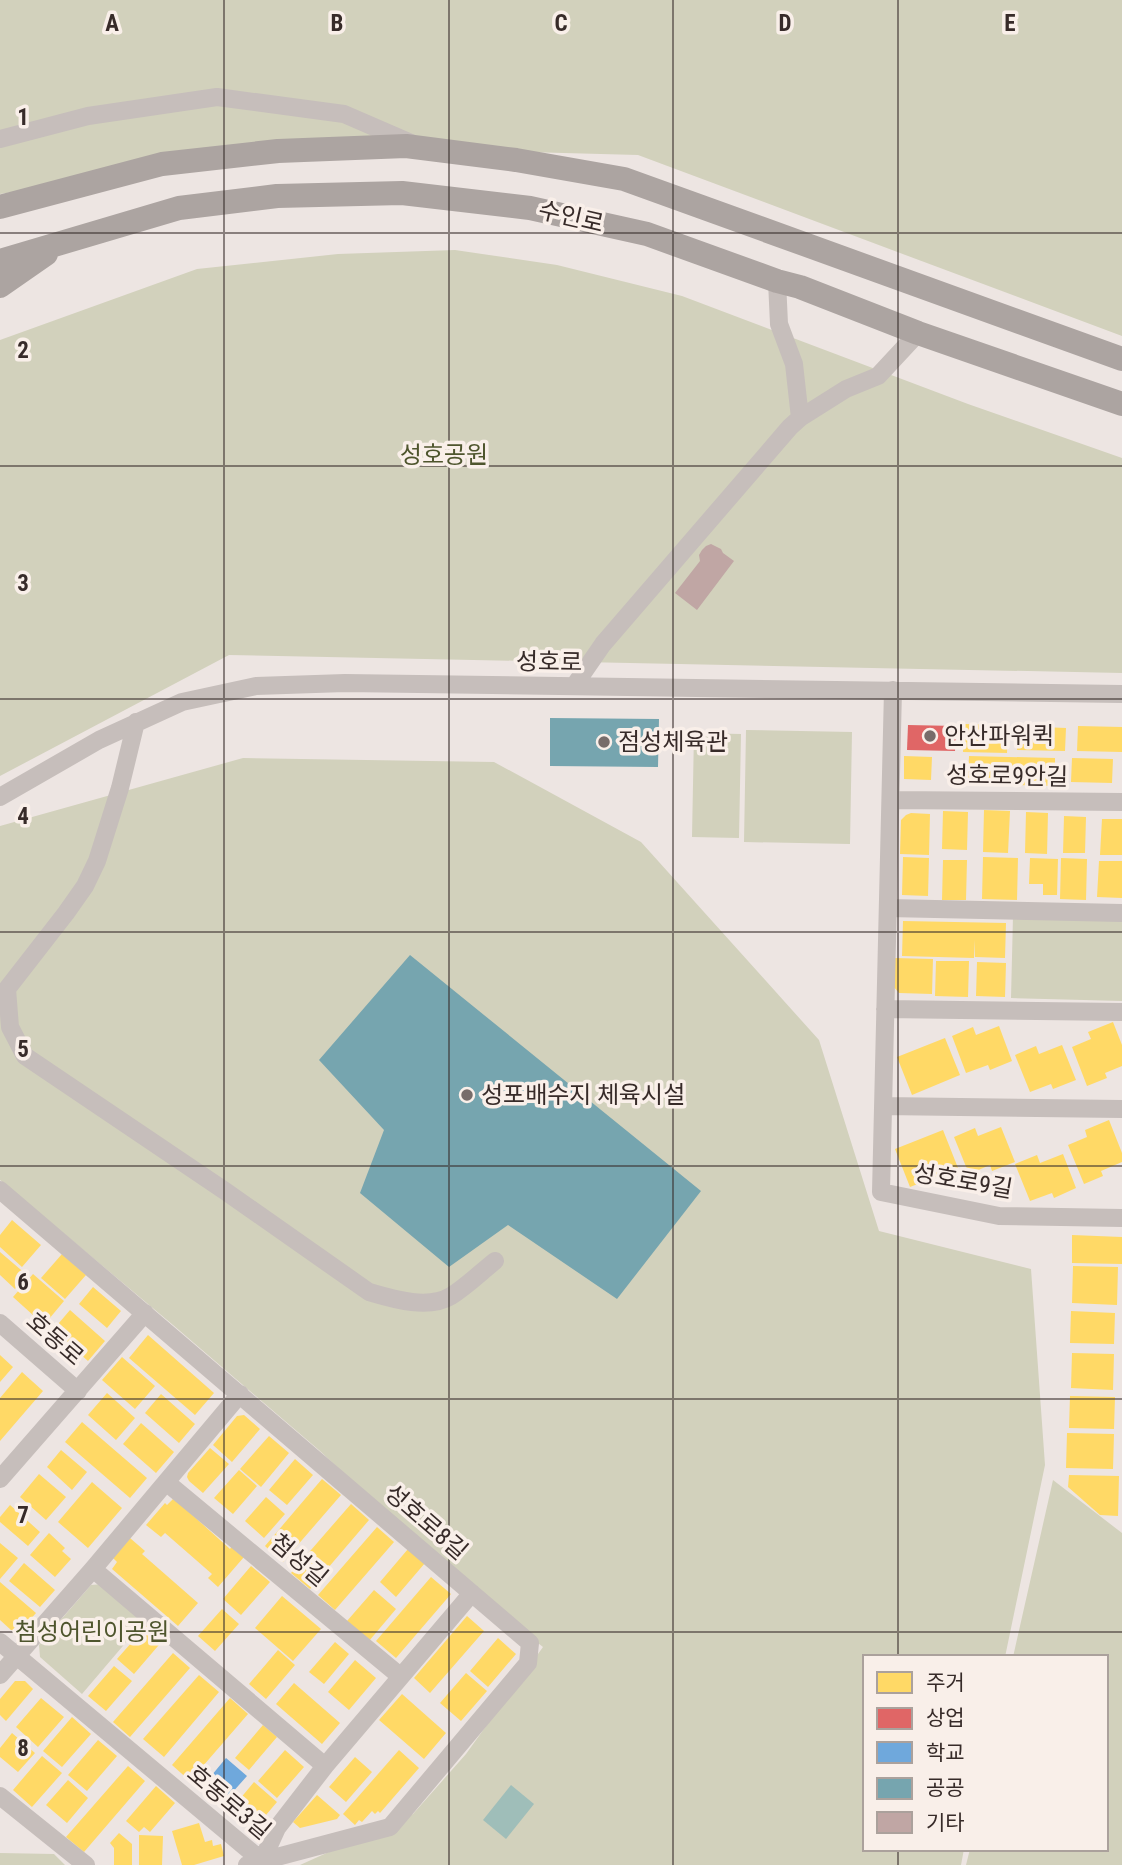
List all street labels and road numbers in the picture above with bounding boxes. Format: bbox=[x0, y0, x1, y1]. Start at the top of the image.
street label: 수인로 bbox=[536, 196, 606, 238]
street label: 성호로 bbox=[516, 647, 582, 677]
street label: 성호로9안길 bbox=[946, 761, 1068, 791]
street label: 성호로9길 bbox=[911, 1159, 1015, 1203]
street label: 호동로 bbox=[21, 1307, 89, 1371]
street label: 성호로8길 bbox=[379, 1479, 473, 1565]
street label: 첨성길 bbox=[265, 1528, 333, 1592]
street label: 호동로3길 bbox=[182, 1759, 276, 1845]

